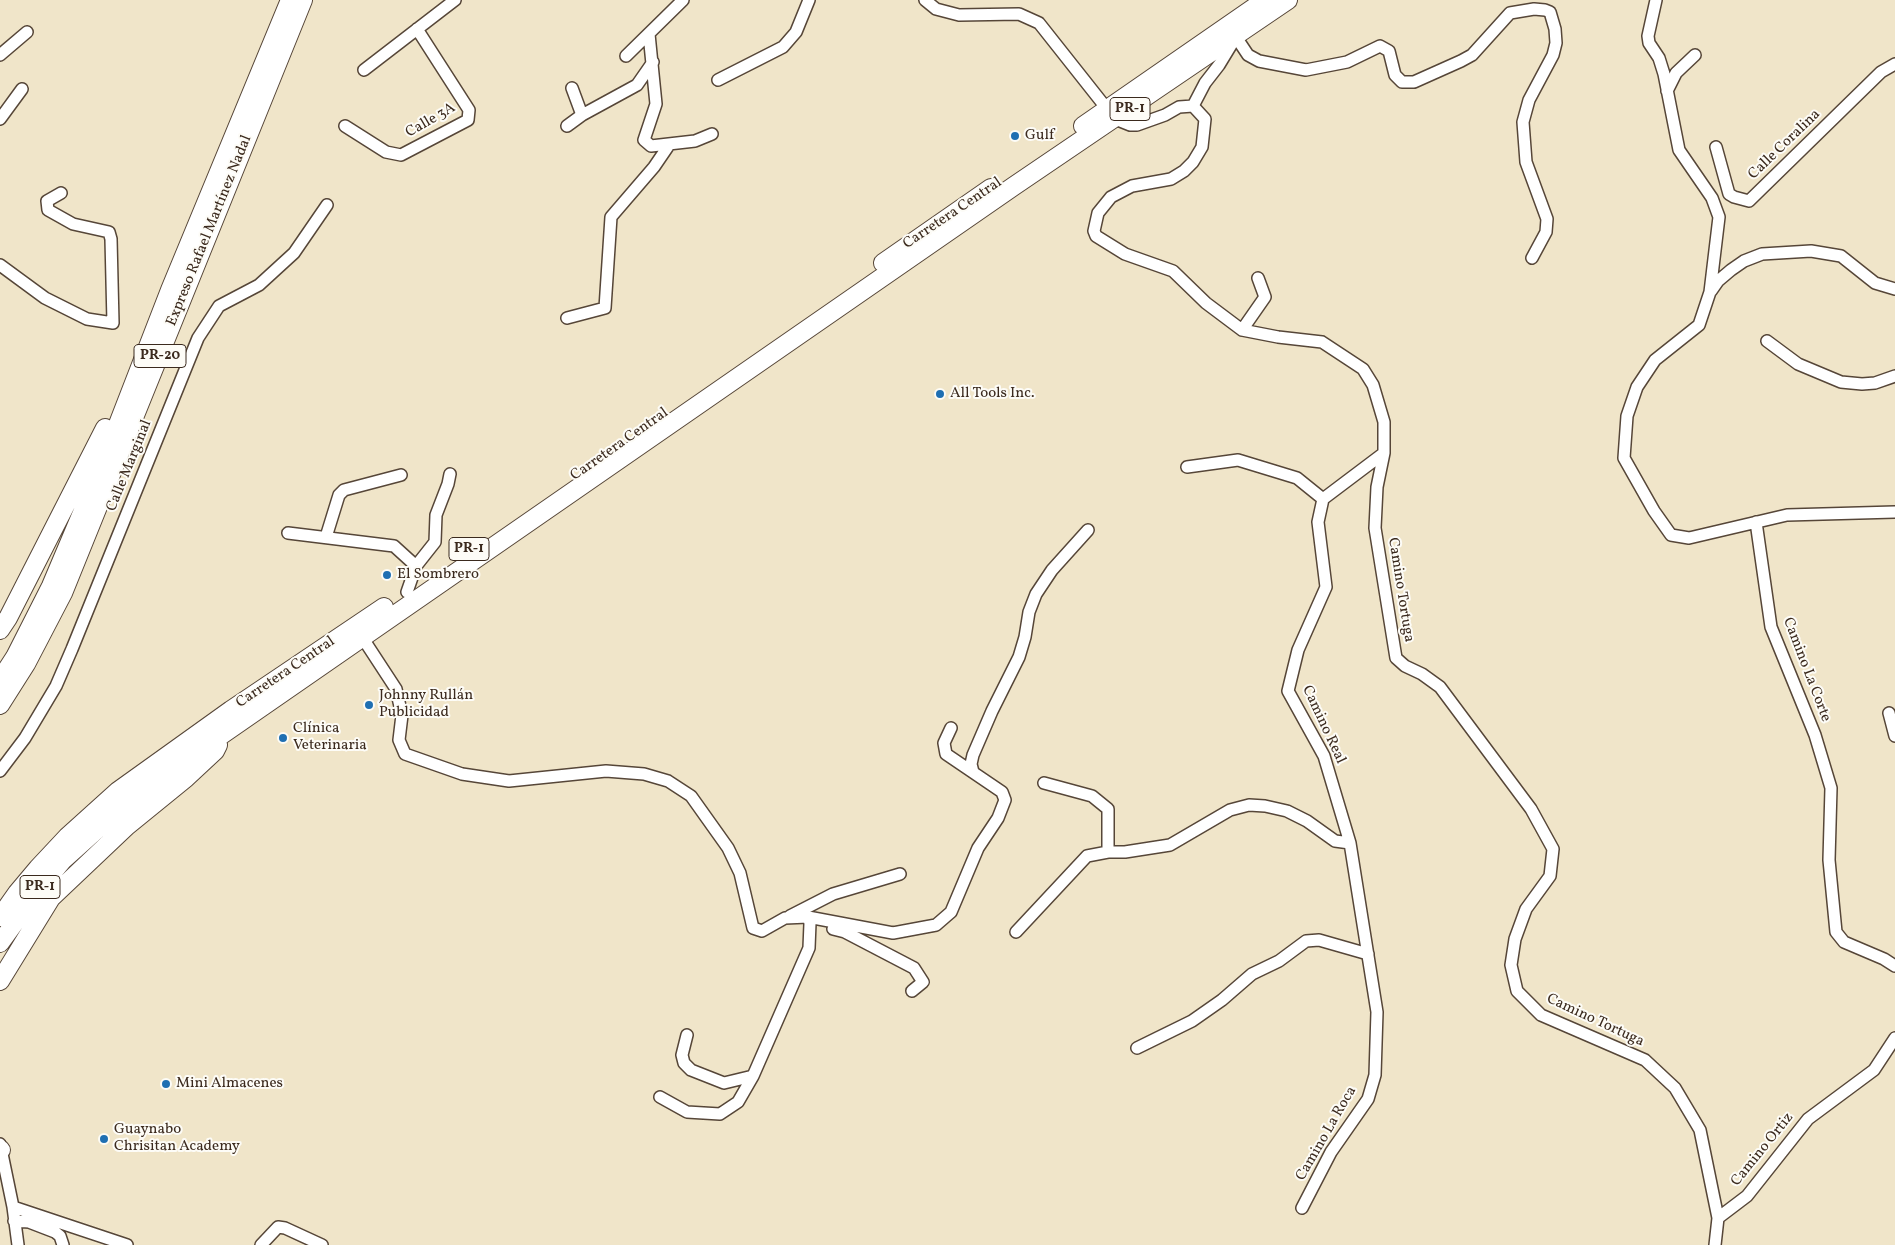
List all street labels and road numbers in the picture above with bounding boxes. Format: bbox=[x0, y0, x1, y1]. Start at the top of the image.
road number: PR-1 bbox=[1110, 98, 1150, 120]
street label: Calle 3A bbox=[403, 100, 459, 142]
street label: Calle Coralina bbox=[1745, 106, 1825, 184]
street label: Expreso Rafael Martínez Nadal bbox=[163, 133, 257, 329]
street label: Carretera Central bbox=[900, 174, 1006, 254]
road number: PR-20 bbox=[134, 344, 186, 368]
street label: Carretera Central bbox=[568, 405, 672, 485]
street label: Calle Marginal bbox=[103, 418, 157, 514]
street label: Camino Tortuga bbox=[1383, 536, 1417, 644]
road number: PR-1 bbox=[449, 538, 489, 560]
street label: Camino La Corte bbox=[1778, 615, 1834, 725]
street label: Carretera Central bbox=[233, 633, 339, 713]
street label: Camino Real bbox=[1297, 683, 1349, 767]
road number: PR-1 bbox=[20, 876, 60, 899]
street label: Camino Tortuga bbox=[1543, 990, 1647, 1052]
street label: Camino La Roca bbox=[1293, 1084, 1361, 1184]
street label: Camino Ortiz bbox=[1728, 1110, 1798, 1190]

